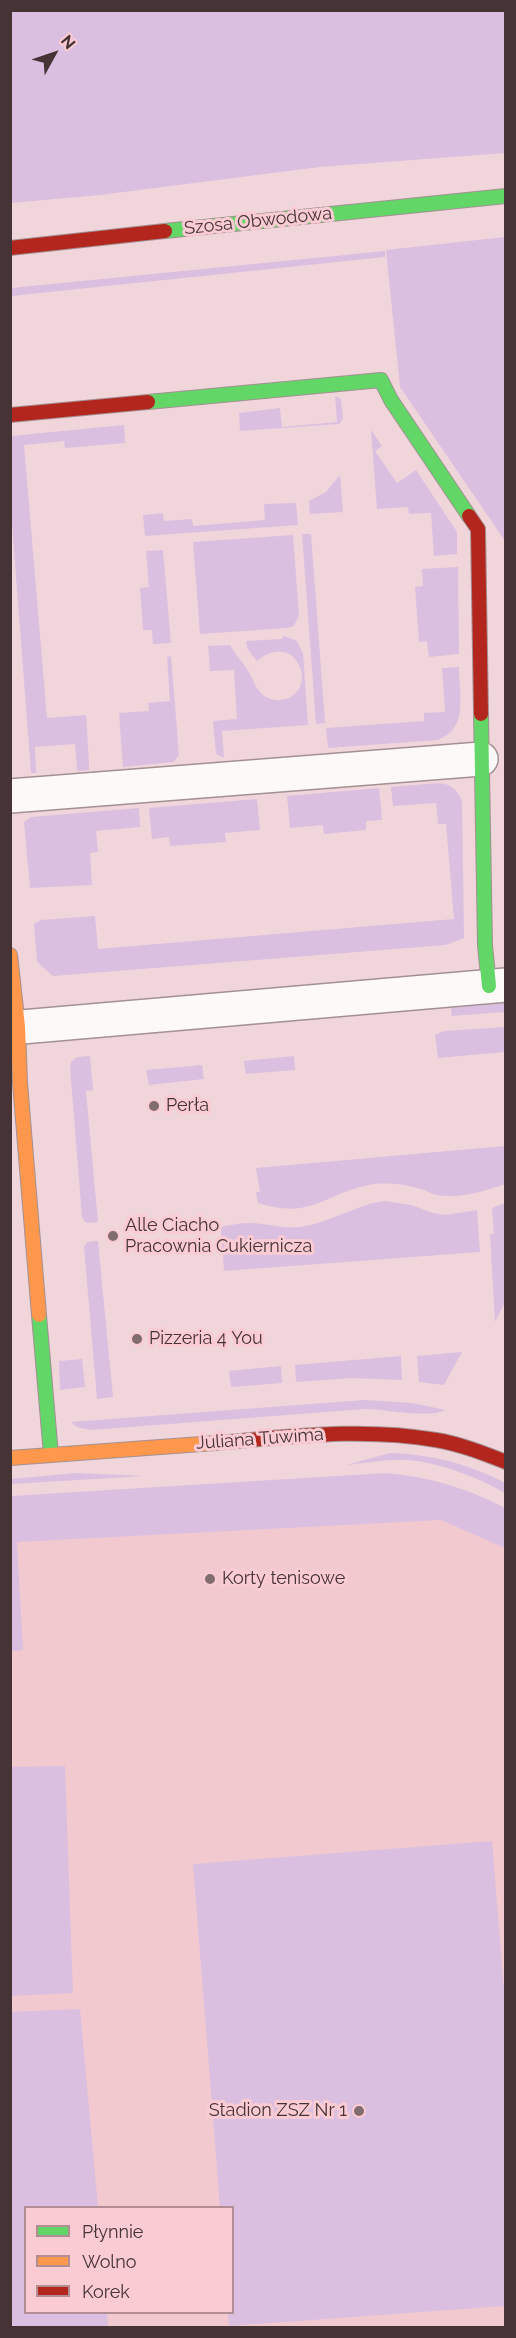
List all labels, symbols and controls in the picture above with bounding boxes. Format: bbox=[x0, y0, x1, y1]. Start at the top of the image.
north arrow bbox=[24, 24, 84, 84]
text: N bbox=[57, 31, 79, 53]
street label: Szosa Obwodowa bbox=[183, 202, 333, 240]
place label: Perła bbox=[166, 1095, 209, 1117]
marker: Perła bbox=[147, 1099, 161, 1113]
place label: Alle Ciacho Pracownia Cukiernicza bbox=[125, 1215, 312, 1258]
marker: Alle Ciacho Pracownia Cukiernicza bbox=[106, 1229, 120, 1243]
place label: Pizzeria 4 You bbox=[149, 1328, 263, 1350]
marker: Pizzeria 4 You bbox=[130, 1332, 144, 1346]
street label: Juliana Tuwima bbox=[195, 1424, 325, 1454]
place label: Korty tenisowe bbox=[222, 1568, 345, 1590]
marker: Korty tenisowe bbox=[203, 1572, 217, 1586]
place label: Stadion ZSZ Nr 1 bbox=[209, 2100, 347, 2122]
marker: Stadion ZSZ Nr 1 bbox=[352, 2104, 366, 2118]
legend bbox=[24, 2206, 234, 2314]
text: Płynnie bbox=[82, 2221, 143, 2242]
text: Wolno bbox=[82, 2251, 136, 2272]
text: Korek bbox=[82, 2281, 130, 2302]

